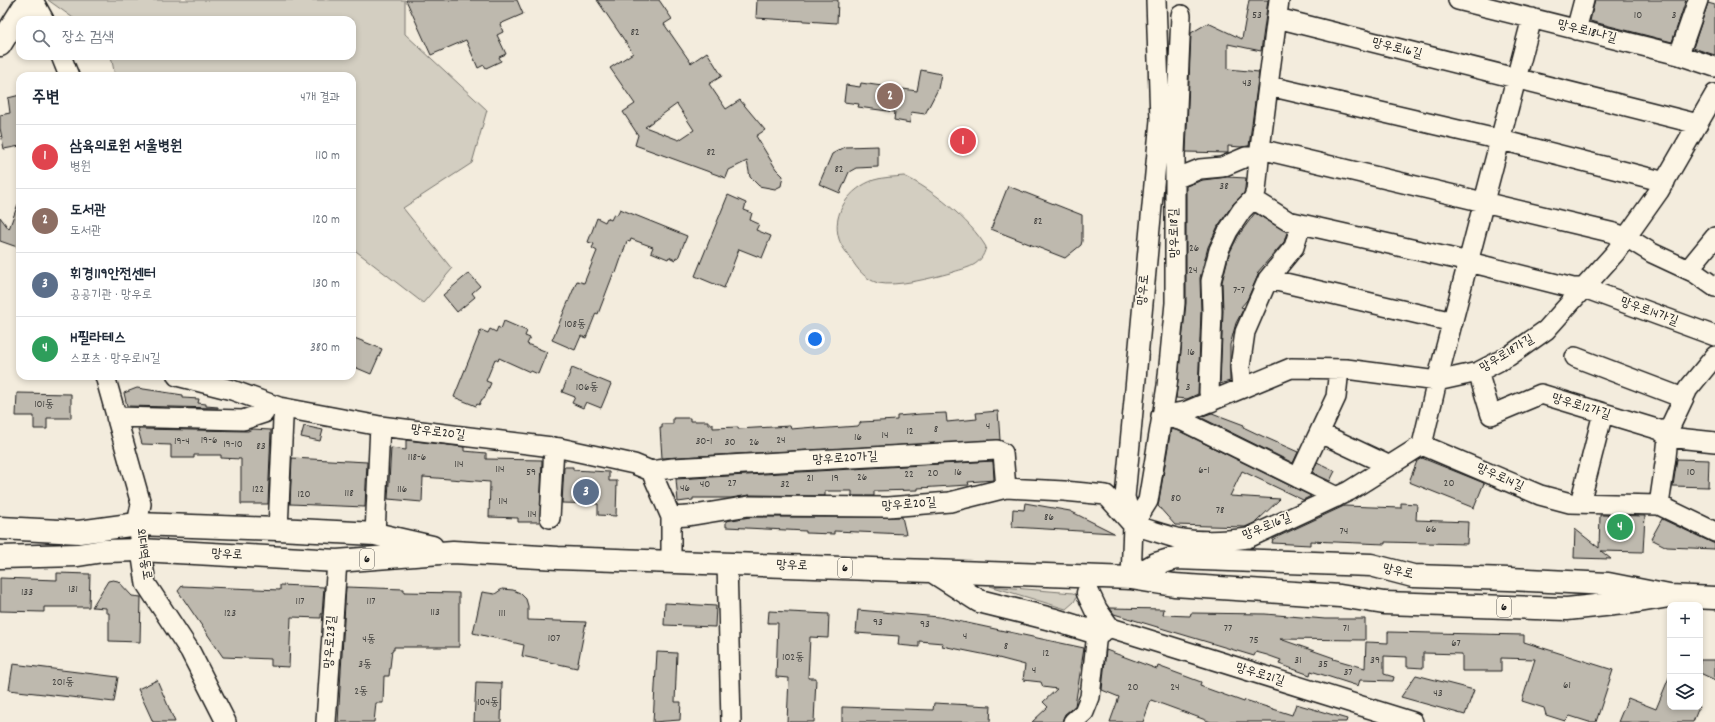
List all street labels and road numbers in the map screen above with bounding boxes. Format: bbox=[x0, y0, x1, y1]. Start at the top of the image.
street label: 망우로18나길 bbox=[1555, 15, 1619, 49]
street label: 망우로16길 bbox=[1370, 34, 1424, 64]
street label: 망우로18길 bbox=[1165, 208, 1185, 258]
street label: 망우로 bbox=[1133, 274, 1155, 306]
street label: 망우로14가길 bbox=[1617, 293, 1681, 331]
street label: 망우로18가길 bbox=[1476, 330, 1538, 378]
street label: 망우로12가길 bbox=[1549, 389, 1613, 425]
street label: 망우로20길 bbox=[410, 420, 466, 446]
street label: 망우로20가길 bbox=[812, 448, 878, 470]
street label: 망우로14길 bbox=[1473, 459, 1527, 497]
street label: 망우로20길 bbox=[881, 494, 937, 516]
street label: 망우로16길 bbox=[1240, 509, 1294, 545]
street label: 외대역동로 bbox=[130, 527, 156, 581]
street label: 망우로 bbox=[211, 545, 243, 565]
road number: 6 bbox=[360, 549, 374, 569]
street label: 망우로 bbox=[776, 556, 808, 576]
road number: 6 bbox=[838, 558, 852, 578]
street label: 망우로 bbox=[1381, 559, 1415, 585]
road number: 6 bbox=[1497, 597, 1511, 617]
street label: 망우로23길 bbox=[320, 615, 342, 669]
street label: 망우로21길 bbox=[1233, 659, 1287, 691]

